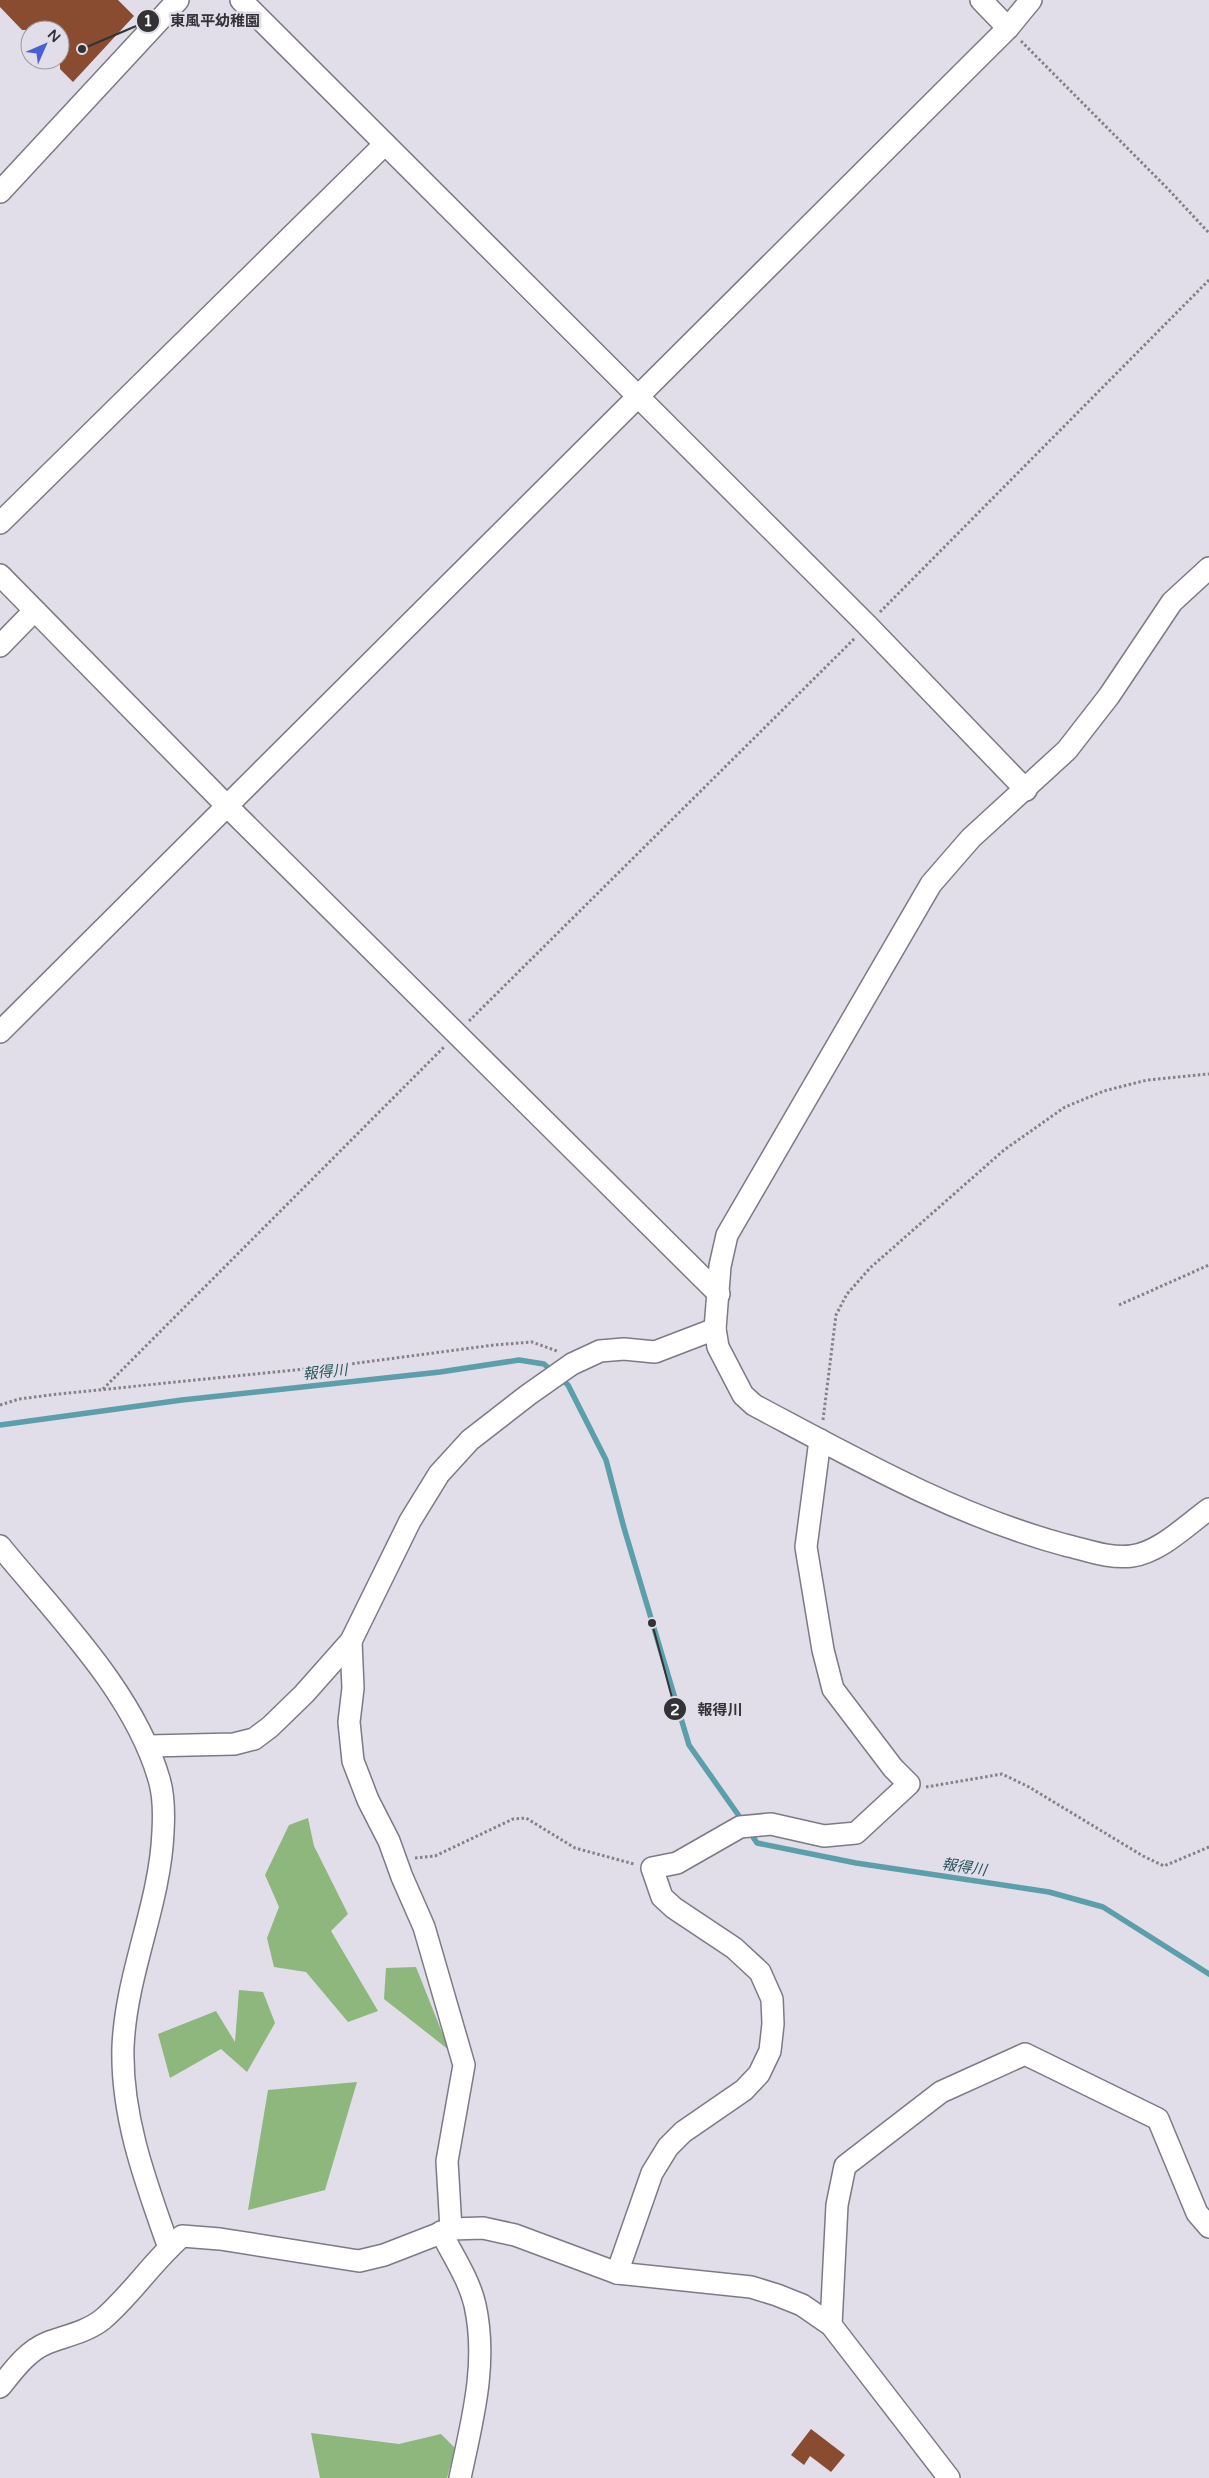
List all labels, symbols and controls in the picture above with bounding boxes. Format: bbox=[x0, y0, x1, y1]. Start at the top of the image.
callout: 東風平幼稚園 bbox=[135, 6, 270, 36]
text: 1 bbox=[143, 12, 153, 30]
text: 東風平幼稚園 bbox=[170, 12, 260, 30]
north arrow bbox=[20, 20, 70, 70]
text: N bbox=[44, 26, 64, 46]
water label: 報得川 bbox=[302, 1360, 350, 1383]
callout: 報得川 bbox=[663, 1694, 753, 1724]
text: 2 bbox=[670, 1701, 680, 1719]
text: 報得川 bbox=[697, 1701, 743, 1719]
water label: 報得川 bbox=[940, 1855, 990, 1880]

